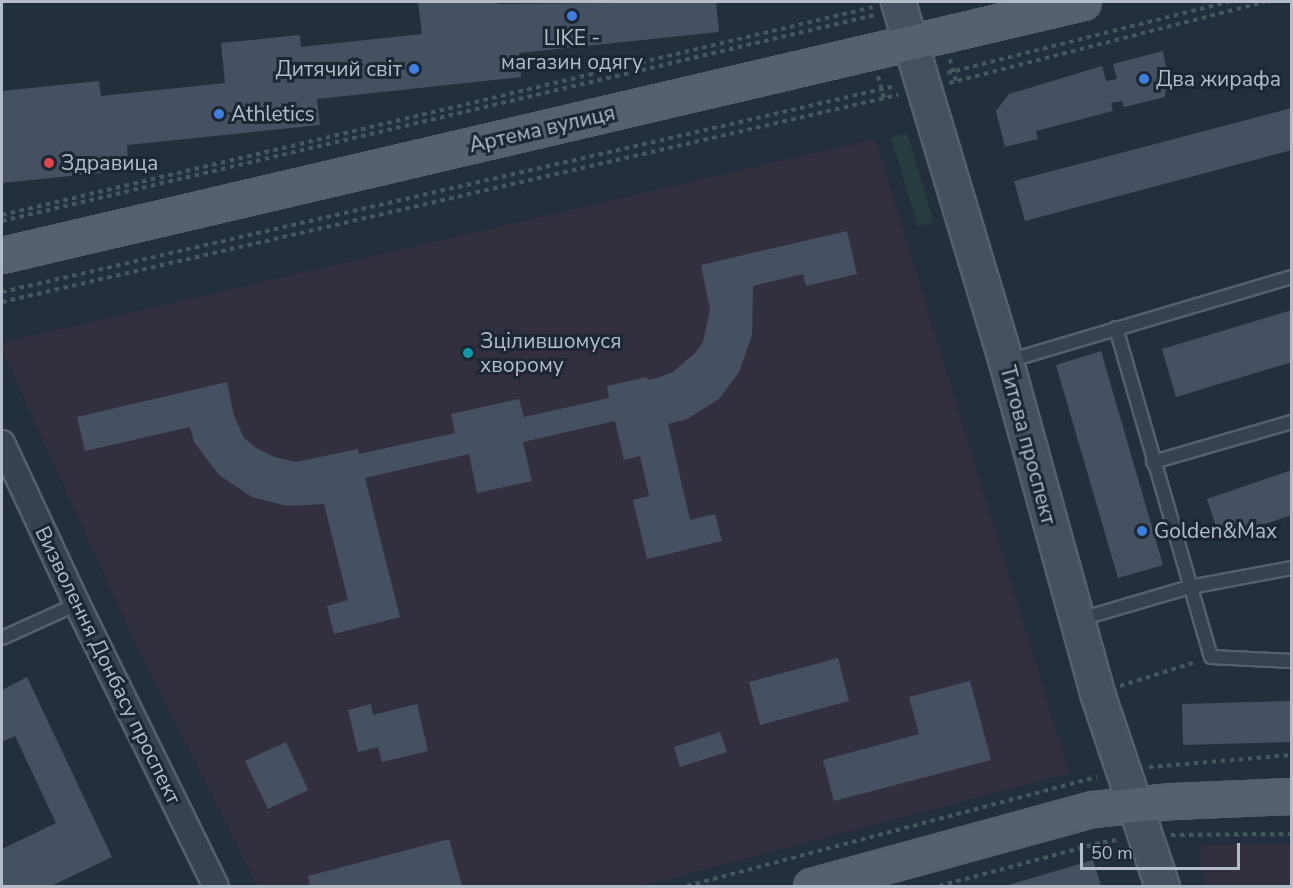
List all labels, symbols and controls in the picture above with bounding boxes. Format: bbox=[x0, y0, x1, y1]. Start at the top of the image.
marker: LIKE - магазин одягу bbox=[565, 9, 579, 23]
place label: LIKE - магазин одягу bbox=[501, 25, 643, 75]
place label: Дитячий світ bbox=[275, 56, 402, 82]
marker: Дитячий світ bbox=[407, 62, 421, 76]
place label: Два жирафа bbox=[1156, 66, 1281, 92]
marker: Два жирафа bbox=[1137, 72, 1151, 86]
street label: Артема вулиця bbox=[467, 100, 617, 158]
place label: Athletics bbox=[231, 101, 315, 127]
marker: Athletics bbox=[212, 107, 226, 121]
place label: Здравица bbox=[61, 150, 158, 176]
marker: Здравица bbox=[42, 156, 56, 170]
place label: Зцілившомуся хворому bbox=[480, 328, 622, 378]
marker: Зцілившомуся хворому bbox=[461, 346, 475, 360]
street label: Титова проспект bbox=[995, 363, 1061, 527]
place label: Golden&Max bbox=[1154, 518, 1277, 544]
street label: Визволення Донбасу проспект bbox=[30, 522, 186, 808]
marker: Golden&Max bbox=[1135, 524, 1149, 538]
scale bar bbox=[1083, 831, 1244, 869]
text: 50 m bbox=[1091, 841, 1133, 865]

